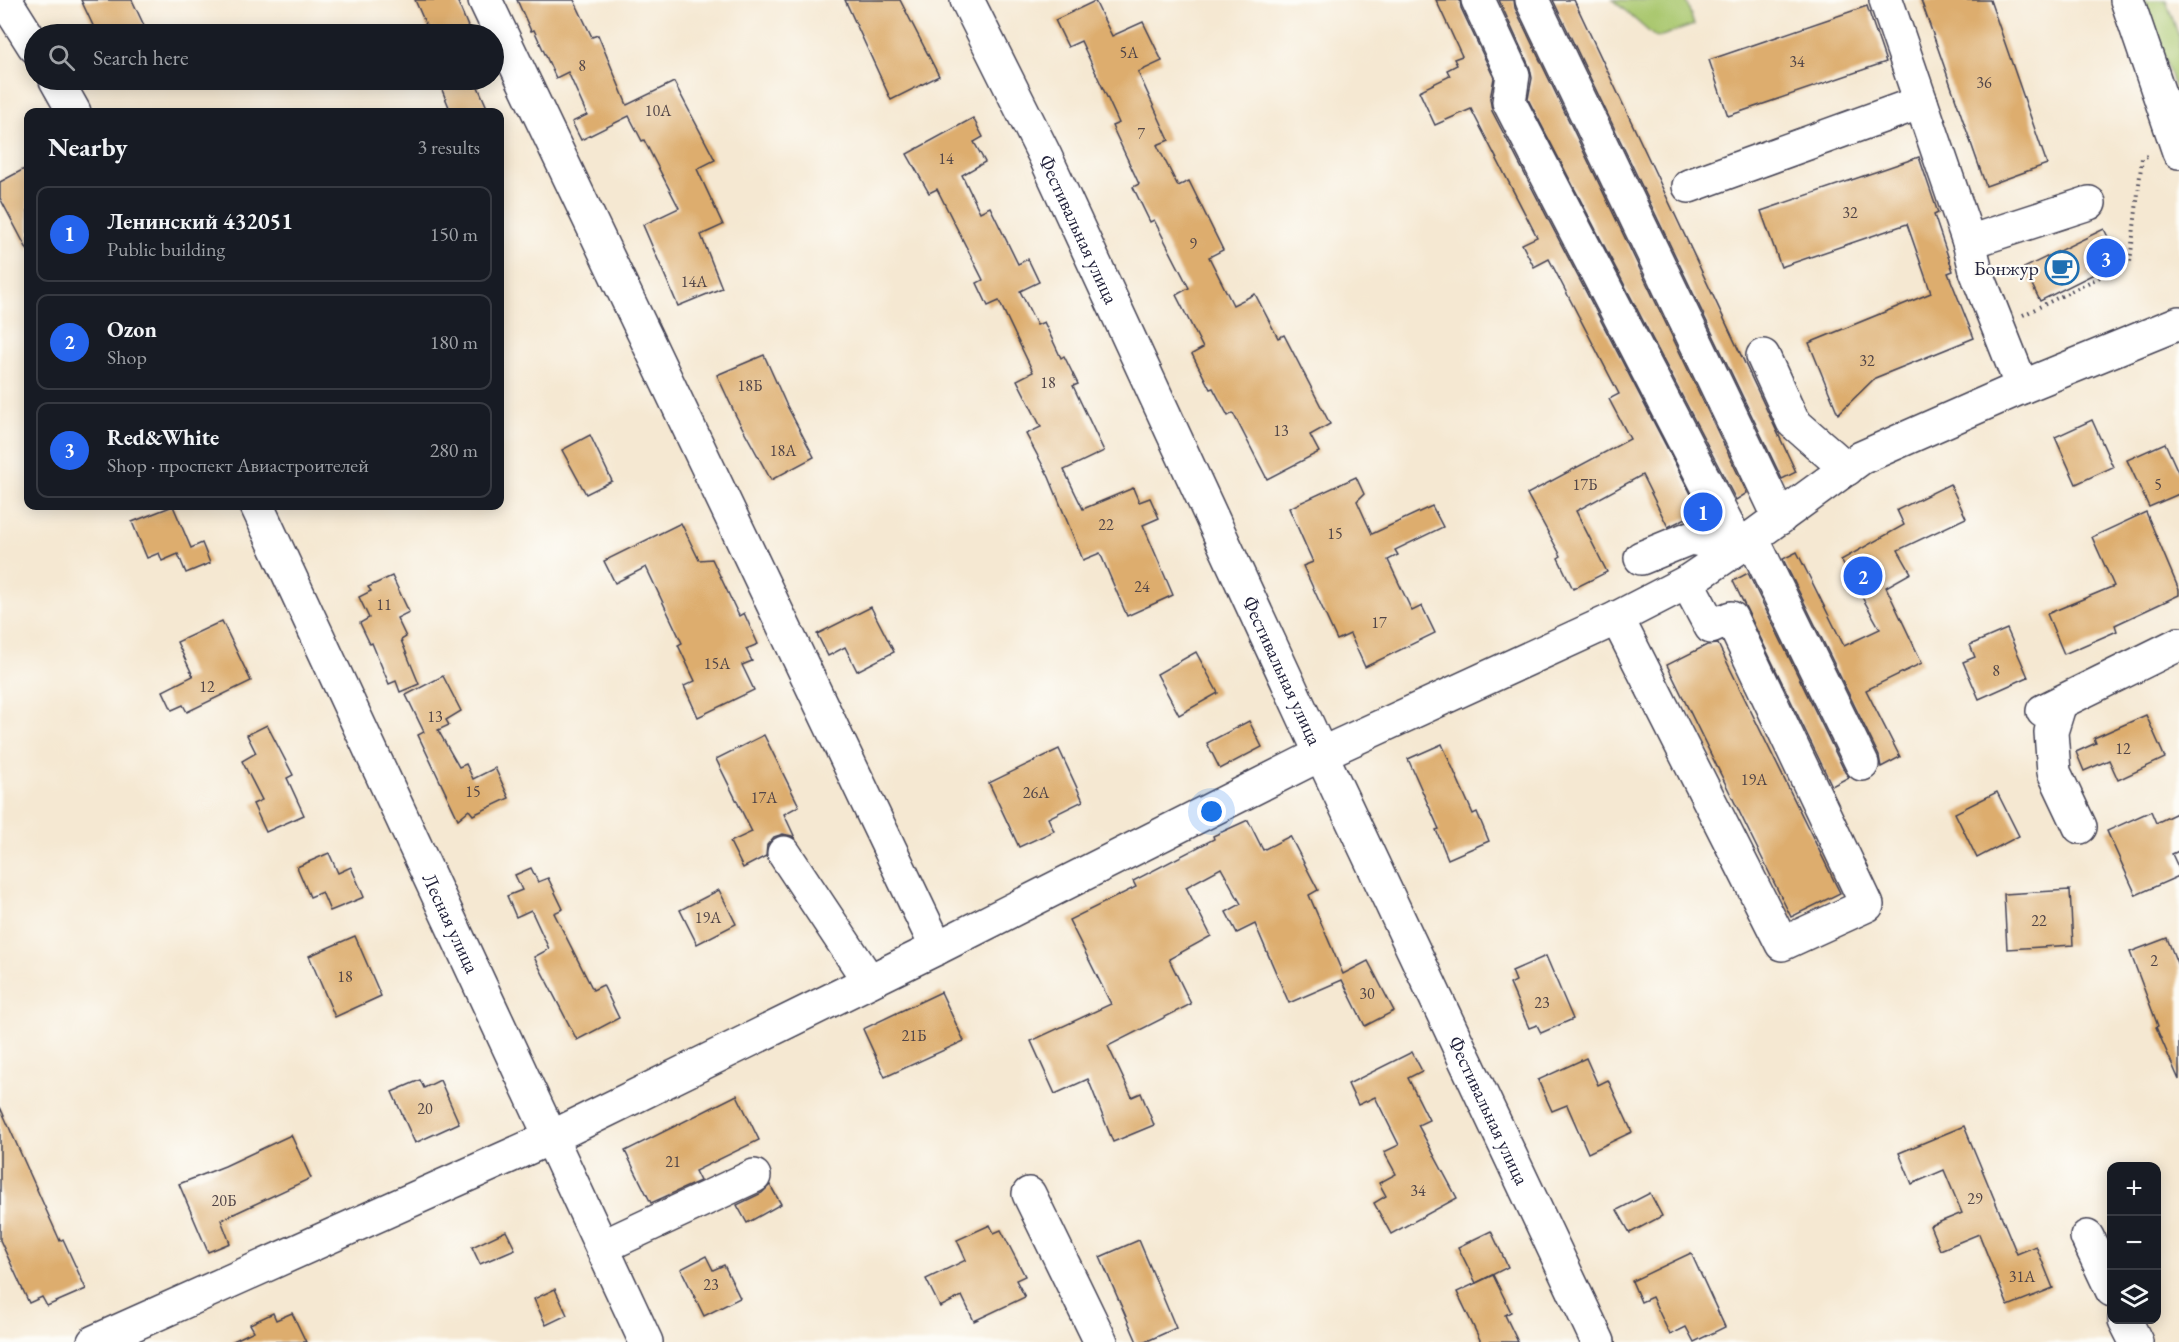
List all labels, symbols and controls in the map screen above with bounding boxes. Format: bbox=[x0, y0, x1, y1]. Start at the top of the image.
search box bbox=[24, 24, 504, 90]
icon: search bbox=[45, 41, 78, 74]
house number: 5А bbox=[1120, 42, 1139, 63]
text: Search here bbox=[93, 43, 188, 72]
house number: 34 bbox=[1789, 51, 1805, 72]
house number: 8 bbox=[578, 55, 586, 76]
house number: 36 bbox=[1976, 72, 1992, 93]
house number: 10А bbox=[645, 100, 672, 121]
house number: 7 bbox=[1137, 123, 1145, 144]
text: Nearby bbox=[48, 130, 128, 164]
text: 3 results bbox=[417, 134, 480, 160]
house number: 14 bbox=[938, 148, 954, 169]
street label: Фестивальная улица bbox=[1033, 150, 1124, 308]
house number: 32 bbox=[1842, 202, 1858, 223]
text: Ленинский 432051 bbox=[107, 207, 293, 236]
text: 1 bbox=[64, 221, 75, 247]
text: 150 m bbox=[430, 221, 478, 247]
house number: 9 bbox=[1189, 233, 1197, 254]
text: Public building bbox=[107, 236, 225, 262]
pin: 3 bbox=[2086, 236, 2126, 280]
cafe icon: Бонжур bbox=[2044, 250, 2080, 286]
place label: Бонжур bbox=[1974, 255, 2039, 281]
house number: 14А bbox=[681, 271, 708, 292]
text: Ozon bbox=[107, 315, 157, 344]
text: 2 bbox=[64, 329, 75, 355]
text: 180 m bbox=[430, 329, 478, 355]
text: Shop bbox=[107, 344, 147, 370]
house number: 32 bbox=[1859, 350, 1875, 371]
house number: 18 bbox=[1040, 372, 1056, 393]
house number: 18Б bbox=[738, 375, 762, 396]
house number: 13 bbox=[1273, 420, 1289, 441]
text: Red&White bbox=[107, 423, 219, 452]
text: 3 bbox=[64, 437, 75, 463]
text: 280 m bbox=[430, 437, 478, 463]
house number: 18А bbox=[770, 440, 797, 461]
text: Shop · проспект Авиастроителей bbox=[107, 452, 369, 478]
house number: 17Б bbox=[1573, 474, 1597, 495]
house number: 5 bbox=[2154, 474, 2162, 495]
pin: 1 bbox=[1684, 490, 1722, 534]
house number: 22 bbox=[1098, 514, 1114, 535]
house number: 15 bbox=[1327, 523, 1343, 544]
pin: 2 bbox=[1844, 554, 1882, 598]
house number: 24 bbox=[1134, 576, 1150, 597]
street label: Фестивальная улица bbox=[1237, 592, 1328, 749]
house number: 11 bbox=[376, 594, 392, 615]
house number: 17 bbox=[1371, 612, 1387, 633]
house number: 15А bbox=[704, 653, 731, 674]
house number: 8 bbox=[1992, 660, 2000, 681]
house number: 12 bbox=[199, 676, 215, 697]
house number: 13 bbox=[427, 706, 443, 727]
house number: 12 bbox=[2115, 738, 2131, 759]
house number: 19А bbox=[1741, 769, 1768, 790]
house number: 15 bbox=[465, 781, 481, 802]
house number: 26А bbox=[1023, 782, 1050, 803]
house number: 17А bbox=[751, 787, 778, 808]
your location bbox=[1197, 797, 1226, 826]
street label: Лесная улица bbox=[417, 869, 486, 977]
house number: 19А bbox=[695, 907, 722, 928]
house number: 22 bbox=[2031, 910, 2047, 931]
house number: 2 bbox=[2150, 950, 2158, 971]
house number: 18 bbox=[337, 966, 353, 987]
house number: 30 bbox=[1359, 983, 1375, 1004]
house number: 23 bbox=[1534, 992, 1550, 1013]
house number: 21Б bbox=[902, 1025, 926, 1046]
street label: Фестивальная улица bbox=[1443, 1032, 1535, 1189]
house number: 20 bbox=[417, 1098, 433, 1119]
house number: 21 bbox=[665, 1151, 681, 1172]
map controls bbox=[2107, 1162, 2161, 1324]
button: + bbox=[2107, 1162, 2161, 1216]
house number: 34 bbox=[1410, 1180, 1426, 1201]
house number: 29 bbox=[1967, 1188, 1983, 1209]
house number: 20Б bbox=[212, 1190, 236, 1211]
button: − bbox=[2107, 1216, 2161, 1270]
house number: 31А bbox=[2009, 1266, 2036, 1287]
button: layers bbox=[2107, 1270, 2161, 1324]
house number: 23 bbox=[703, 1274, 719, 1295]

